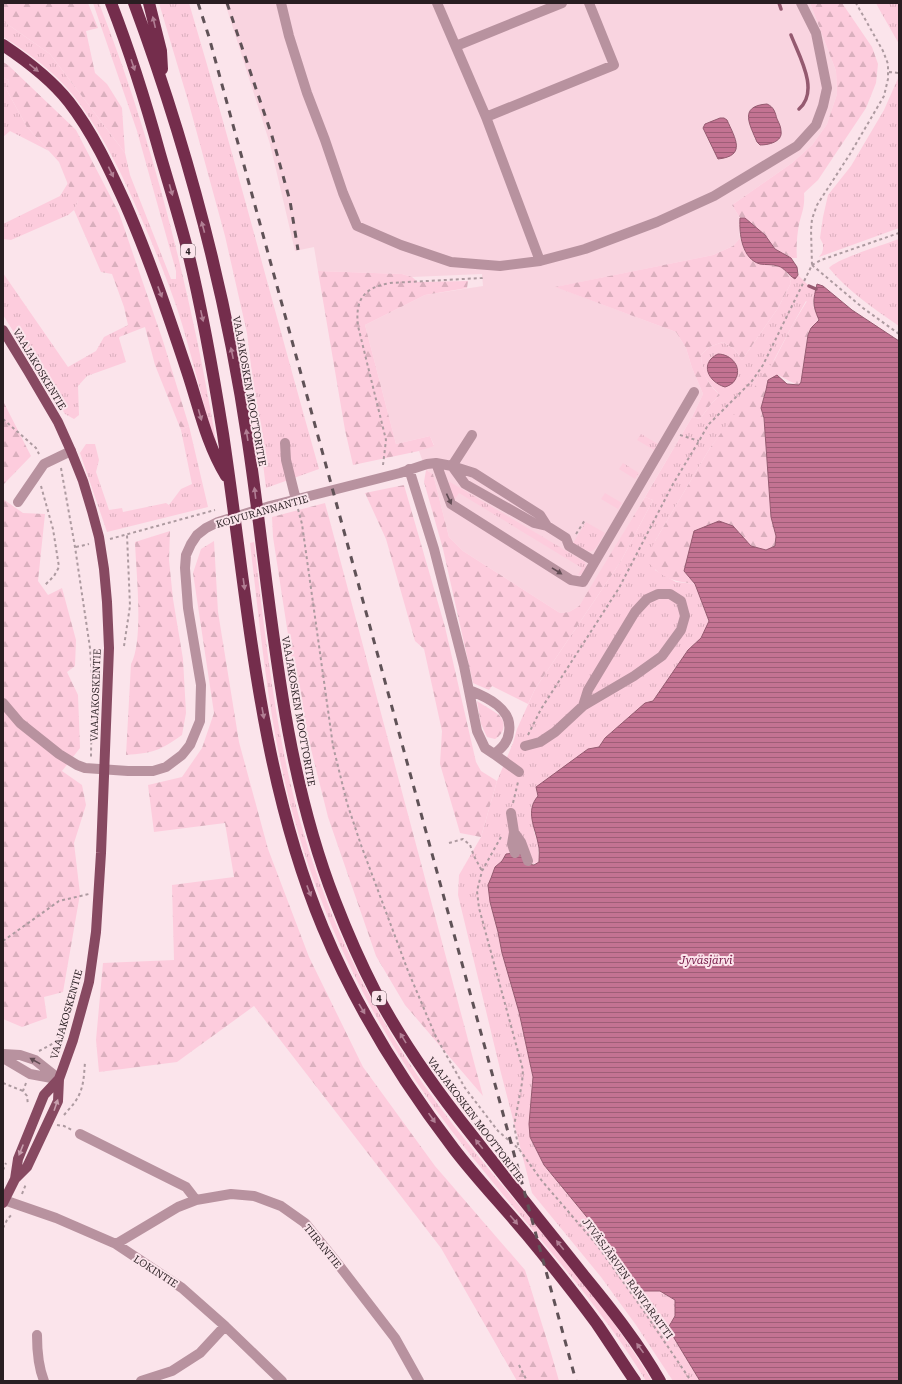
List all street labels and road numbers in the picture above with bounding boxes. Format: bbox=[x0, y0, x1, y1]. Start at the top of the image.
road number: 4 bbox=[181, 244, 195, 258]
street label: VAAJAKOSKEN MOOTTORITIE bbox=[231, 315, 268, 467]
street label: VAAJAKOSKENTIE bbox=[11, 327, 68, 412]
street label: KOIVURANNANTIE bbox=[215, 493, 309, 530]
street label: VAAJAKOSKEN MOOTTORITIE bbox=[280, 635, 317, 787]
street label: VAAJAKOSKENTIE bbox=[88, 649, 103, 742]
street label: VAAJAKOSKENTIE bbox=[48, 968, 85, 1060]
road number: 4 bbox=[372, 991, 386, 1005]
street label: VAAJAKOSKEN MOOTTORITIE bbox=[425, 1055, 526, 1183]
street label: JYVÄSJÄRVEN RANTARAITTI bbox=[580, 1216, 675, 1341]
street label: TIIRANTIE bbox=[302, 1222, 344, 1270]
street label: LOKINTIE bbox=[132, 1253, 180, 1290]

